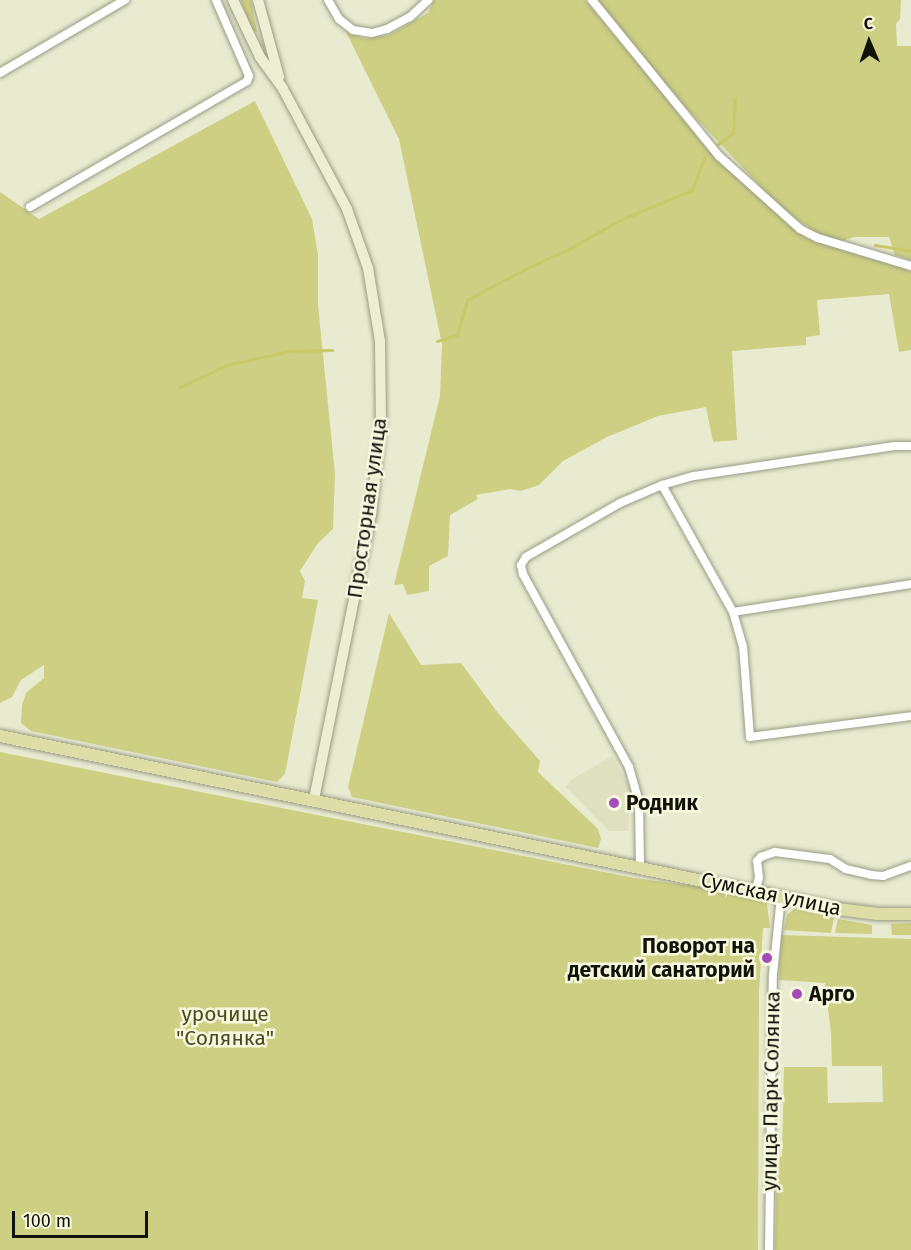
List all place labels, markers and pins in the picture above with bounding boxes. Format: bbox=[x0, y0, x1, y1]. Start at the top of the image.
place label: Родник bbox=[626, 790, 698, 816]
marker: Родник bbox=[607, 796, 621, 810]
place label: Поворот на детский санаторий bbox=[568, 933, 755, 983]
marker: Поворот на детский санаторий bbox=[760, 951, 774, 965]
place label: Арго bbox=[809, 981, 855, 1007]
marker: Арго bbox=[790, 987, 804, 1001]

